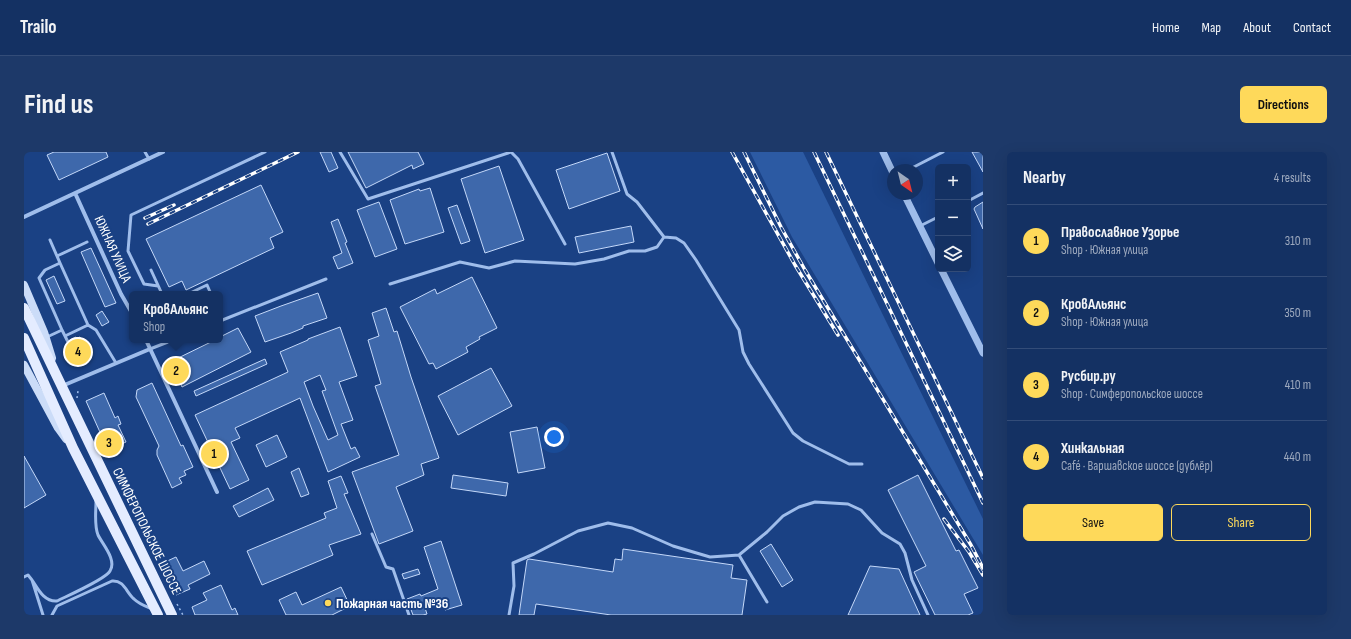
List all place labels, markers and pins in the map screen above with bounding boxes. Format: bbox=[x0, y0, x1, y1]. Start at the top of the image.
pin: 4 bbox=[65, 337, 91, 367]
pin: 2 bbox=[163, 356, 189, 386]
pin: 3 bbox=[96, 428, 122, 458]
pin: 1 bbox=[201, 439, 227, 469]
place label: Пожарная часть №36 bbox=[336, 595, 449, 612]
marker: Пожарная часть №36 bbox=[323, 598, 333, 608]

